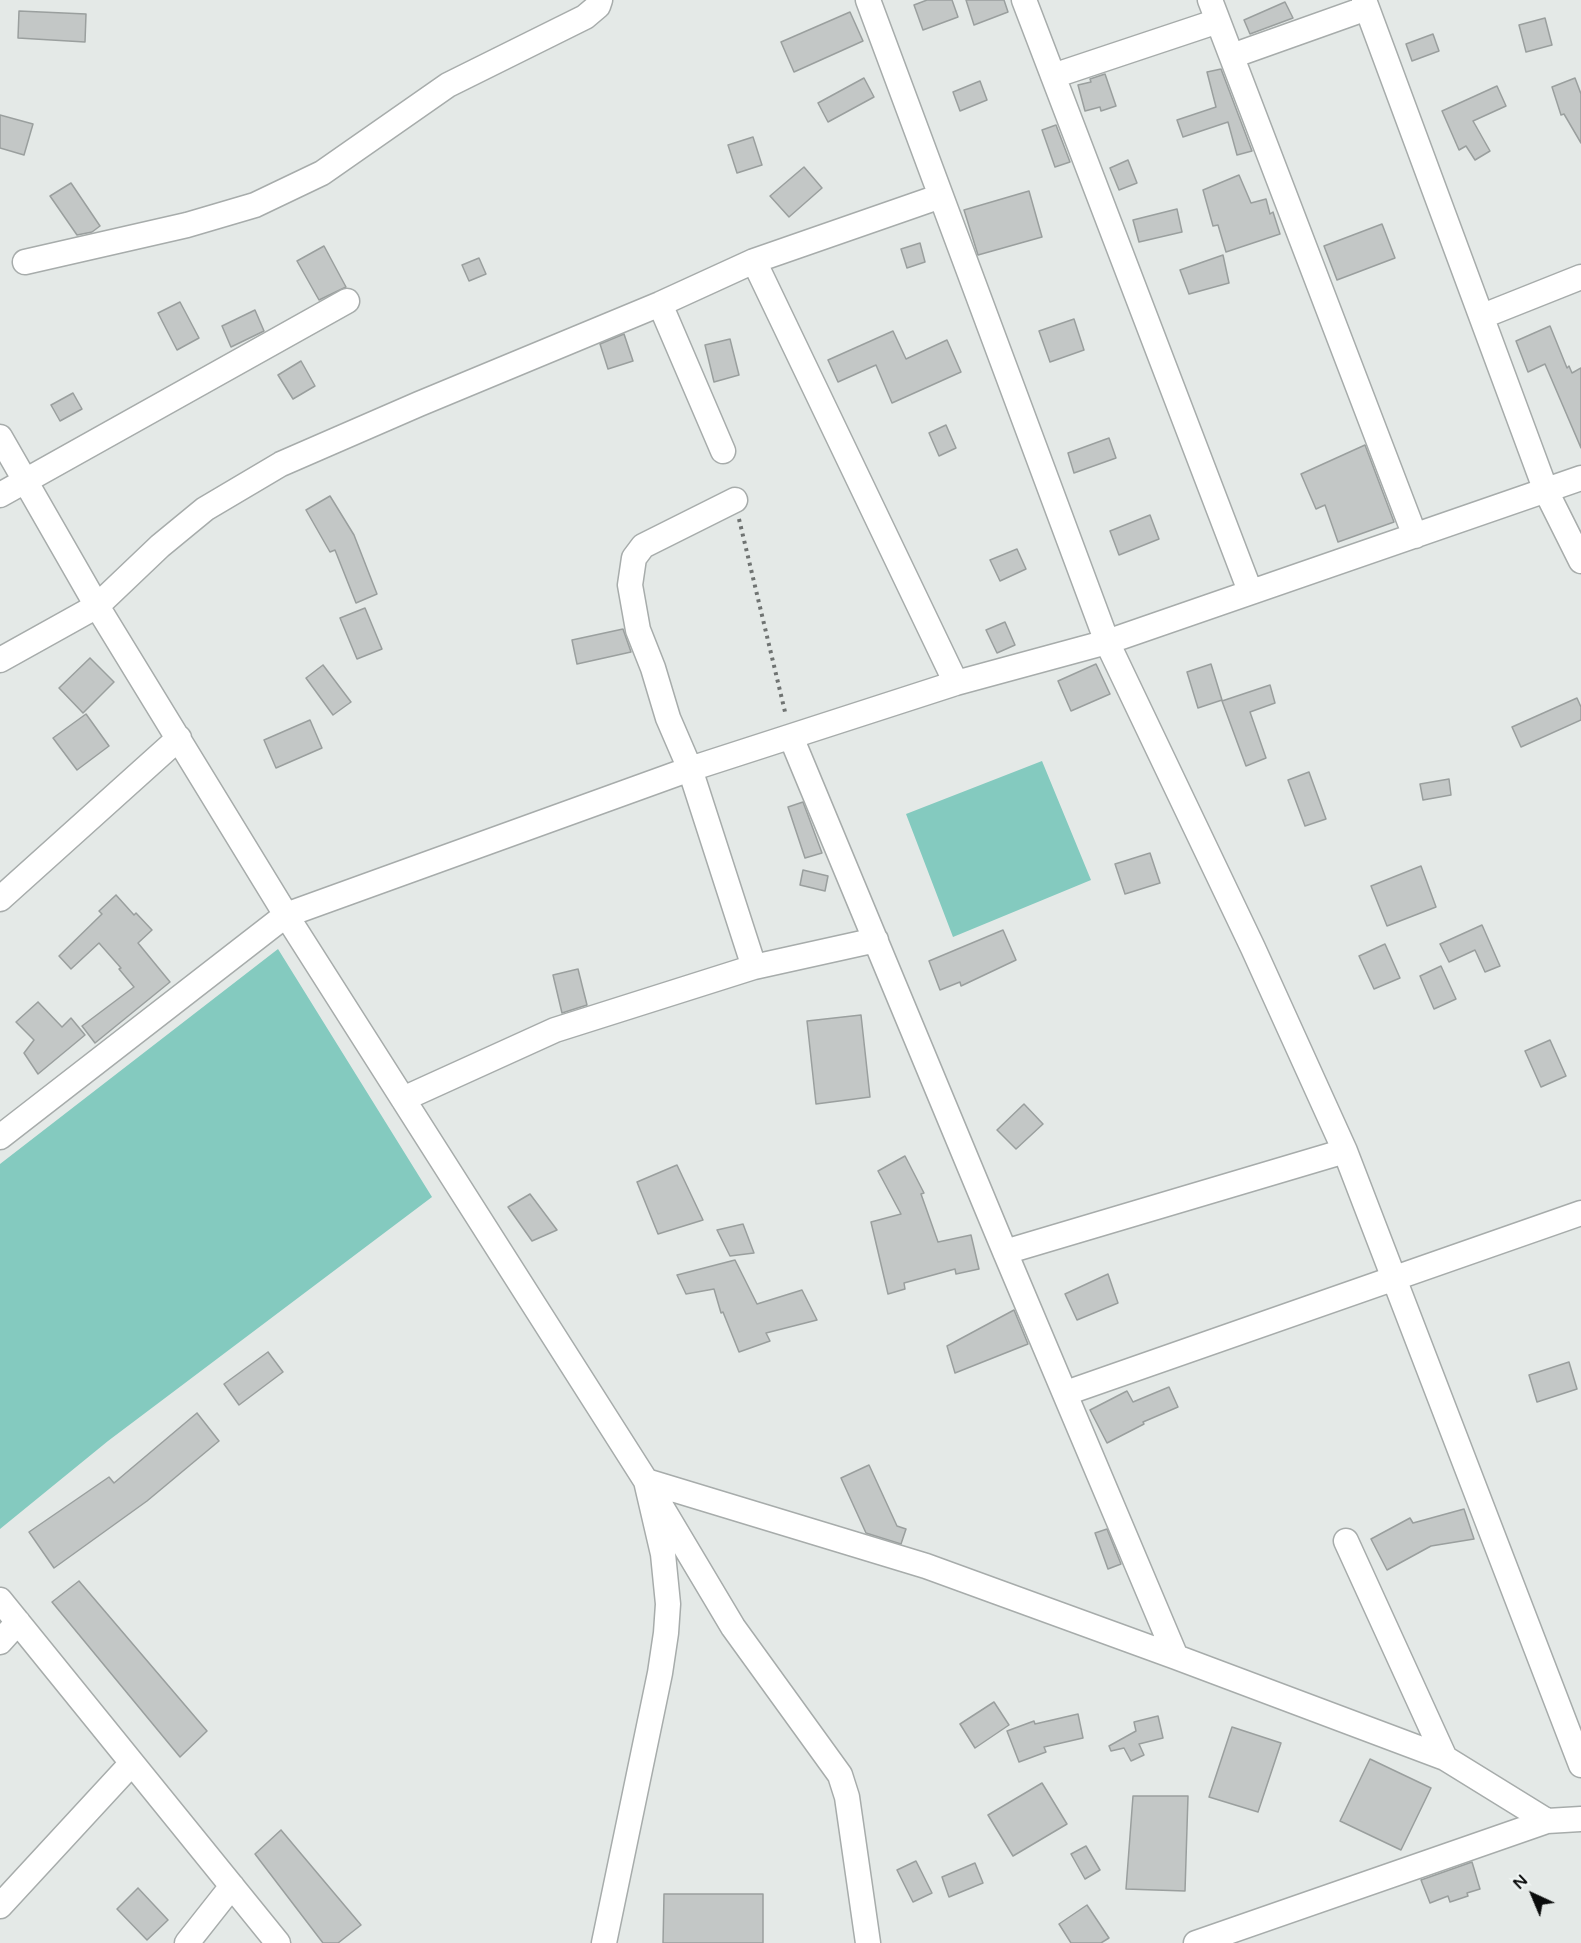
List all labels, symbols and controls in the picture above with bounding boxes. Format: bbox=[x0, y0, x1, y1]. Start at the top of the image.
north arrow bbox=[1503, 1865, 1563, 1925]
text: N bbox=[1509, 1870, 1532, 1894]

